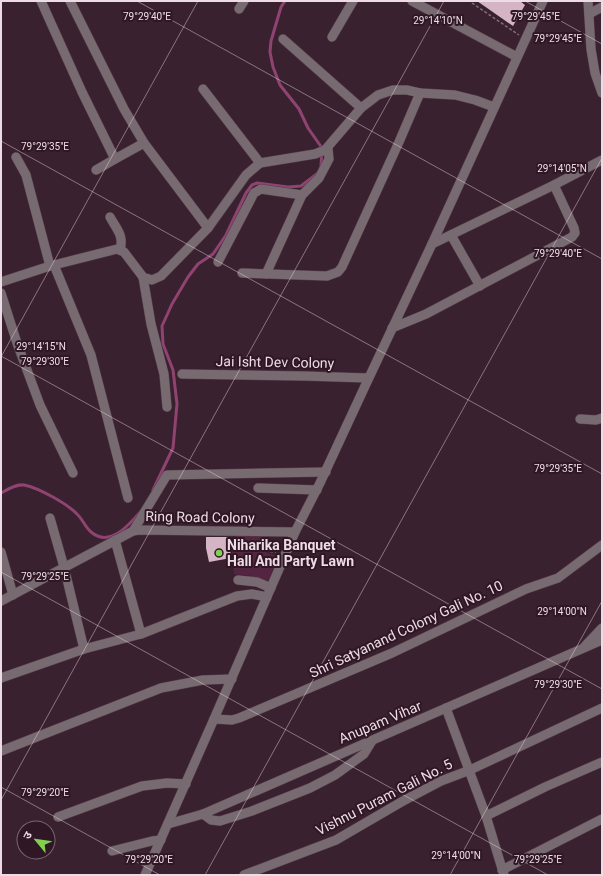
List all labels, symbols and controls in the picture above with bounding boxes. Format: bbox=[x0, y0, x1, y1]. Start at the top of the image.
text: 79°29'40"E bbox=[123, 11, 171, 22]
text: 79°29'45"E bbox=[512, 11, 560, 22]
text: 29°14'10"N bbox=[413, 15, 463, 26]
text: 79°29'45"E bbox=[534, 33, 582, 44]
text: 79°29'35"E bbox=[21, 141, 69, 152]
text: 29°14'05"N bbox=[537, 163, 587, 174]
text: 79°29'40"E bbox=[534, 248, 582, 259]
text: 29°14'15"N bbox=[16, 341, 66, 352]
street label: Jai Isht Dev Colony bbox=[216, 353, 335, 371]
text: 79°29'30"E bbox=[21, 356, 69, 367]
text: 79°29'35"E bbox=[534, 463, 582, 474]
street label: Ring Road Colony bbox=[145, 508, 255, 526]
place label: Niharika Banquet Hall And Party Lawn bbox=[227, 537, 354, 569]
marker: Niharika Banquet Hall And Party Lawn bbox=[214, 548, 224, 558]
text: 79°29'25"E bbox=[21, 571, 69, 582]
street label: Shri Satyanand Colony Gali No. 10 bbox=[307, 577, 505, 681]
text: 29°14'00"N bbox=[537, 606, 587, 617]
text: 79°29'30"E bbox=[534, 679, 582, 690]
street label: Anupam Vihar bbox=[336, 697, 424, 747]
street label: Vishnu Puram Gali No. 5 bbox=[313, 756, 455, 838]
text: 79°29'20"E bbox=[21, 787, 69, 798]
north arrow bbox=[16, 820, 56, 860]
text: उ bbox=[20, 829, 35, 841]
text: 29°14'00"N bbox=[431, 850, 481, 861]
text: 79°29'20"E bbox=[125, 854, 173, 865]
text: 79°29'25"E bbox=[514, 854, 562, 865]

